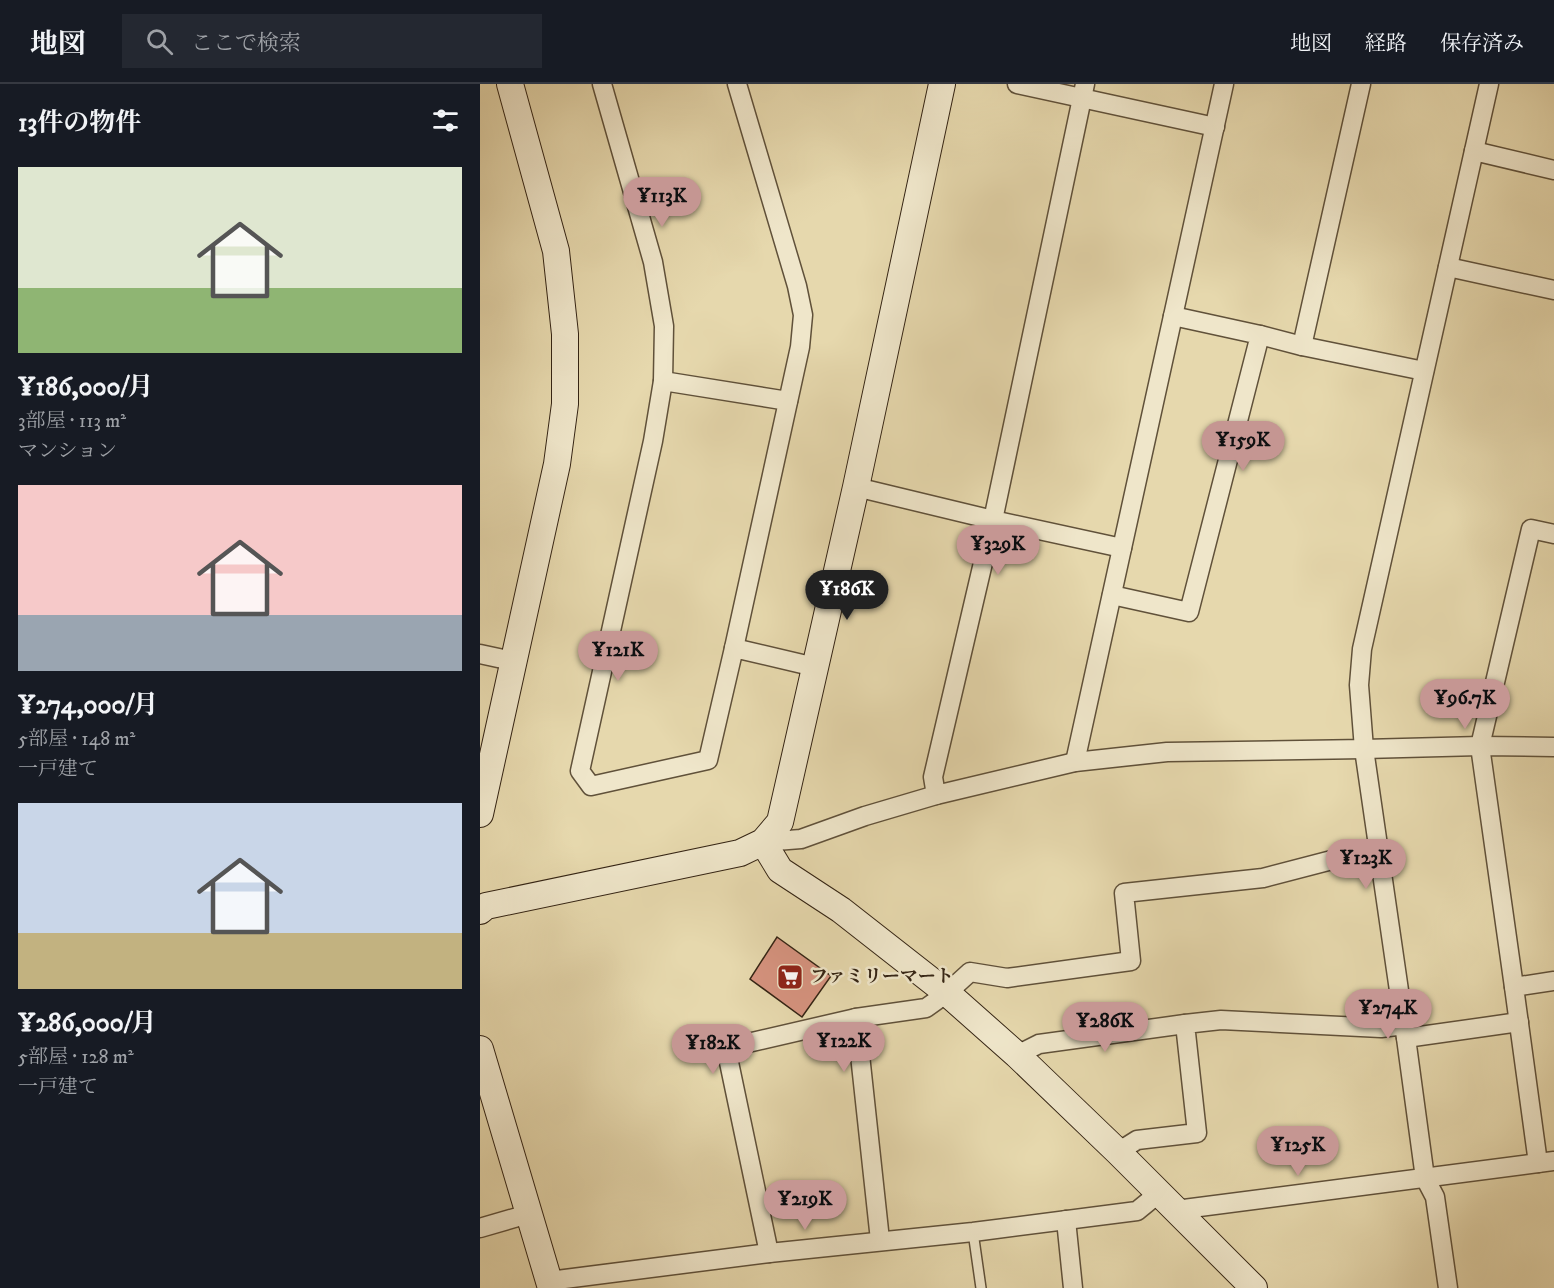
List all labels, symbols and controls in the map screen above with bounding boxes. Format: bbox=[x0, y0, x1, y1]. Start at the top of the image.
search box bbox=[122, 14, 542, 68]
icon: search bbox=[143, 25, 176, 58]
text: 地図 bbox=[30, 27, 86, 62]
text: ここで検索 bbox=[191, 30, 301, 57]
text: 地図 bbox=[1290, 31, 1332, 57]
text: 経路 bbox=[1365, 31, 1407, 57]
text: 保存済み bbox=[1440, 31, 1524, 57]
icon: filters bbox=[429, 104, 462, 137]
text: 13件の物件 bbox=[18, 107, 141, 140]
pin: ¥113K bbox=[620, 177, 704, 228]
text: ¥113K bbox=[637, 184, 687, 209]
icon: home bbox=[186, 206, 294, 314]
text: ¥186,000/月 bbox=[18, 371, 154, 404]
text: 3部屋 · 113 m² bbox=[18, 409, 126, 434]
pin: ¥159K bbox=[1201, 421, 1285, 472]
text: ¥159K bbox=[1216, 428, 1270, 453]
text: マンション bbox=[18, 439, 117, 464]
icon: home bbox=[186, 524, 294, 632]
pin: ¥329K bbox=[956, 525, 1040, 576]
text: ¥329K bbox=[971, 532, 1025, 557]
pin: ¥186K bbox=[805, 570, 889, 621]
text: ¥186K bbox=[819, 577, 875, 602]
pin: ¥121K bbox=[576, 631, 660, 682]
text: ¥121K bbox=[592, 638, 644, 663]
pin: ¥96.7K bbox=[1416, 679, 1514, 730]
text: ¥96.7K bbox=[1434, 686, 1496, 711]
text: ¥274,000/月 bbox=[18, 689, 159, 722]
text: 5部屋 · 148 m² bbox=[18, 727, 135, 752]
text: 一戸建て bbox=[18, 757, 98, 782]
pin: ¥123K bbox=[1324, 839, 1408, 890]
icon: home bbox=[186, 842, 294, 950]
text: ¥123K bbox=[1340, 846, 1392, 871]
supermarket icon: ファミリーマート bbox=[775, 962, 805, 992]
place label: ファミリーマート bbox=[810, 966, 954, 988]
pin: ¥274K bbox=[1346, 989, 1430, 1040]
text: ¥274K bbox=[1359, 996, 1417, 1021]
pin: ¥286K bbox=[1063, 1002, 1147, 1053]
text: ¥286,000/月 bbox=[18, 1007, 157, 1040]
text: ¥286K bbox=[1076, 1009, 1134, 1034]
pin: ¥122K bbox=[802, 1022, 886, 1073]
pin: ¥182K bbox=[671, 1024, 755, 1075]
text: ¥122K bbox=[817, 1029, 871, 1054]
text: ¥182K bbox=[686, 1031, 740, 1056]
text: 5部屋 · 128 m² bbox=[18, 1045, 134, 1070]
text: 一戸建て bbox=[18, 1075, 98, 1100]
pin: ¥125K bbox=[1256, 1126, 1340, 1177]
text: ¥125K bbox=[1271, 1133, 1325, 1158]
pin: ¥219K bbox=[763, 1180, 847, 1231]
text: ¥219K bbox=[778, 1187, 832, 1212]

